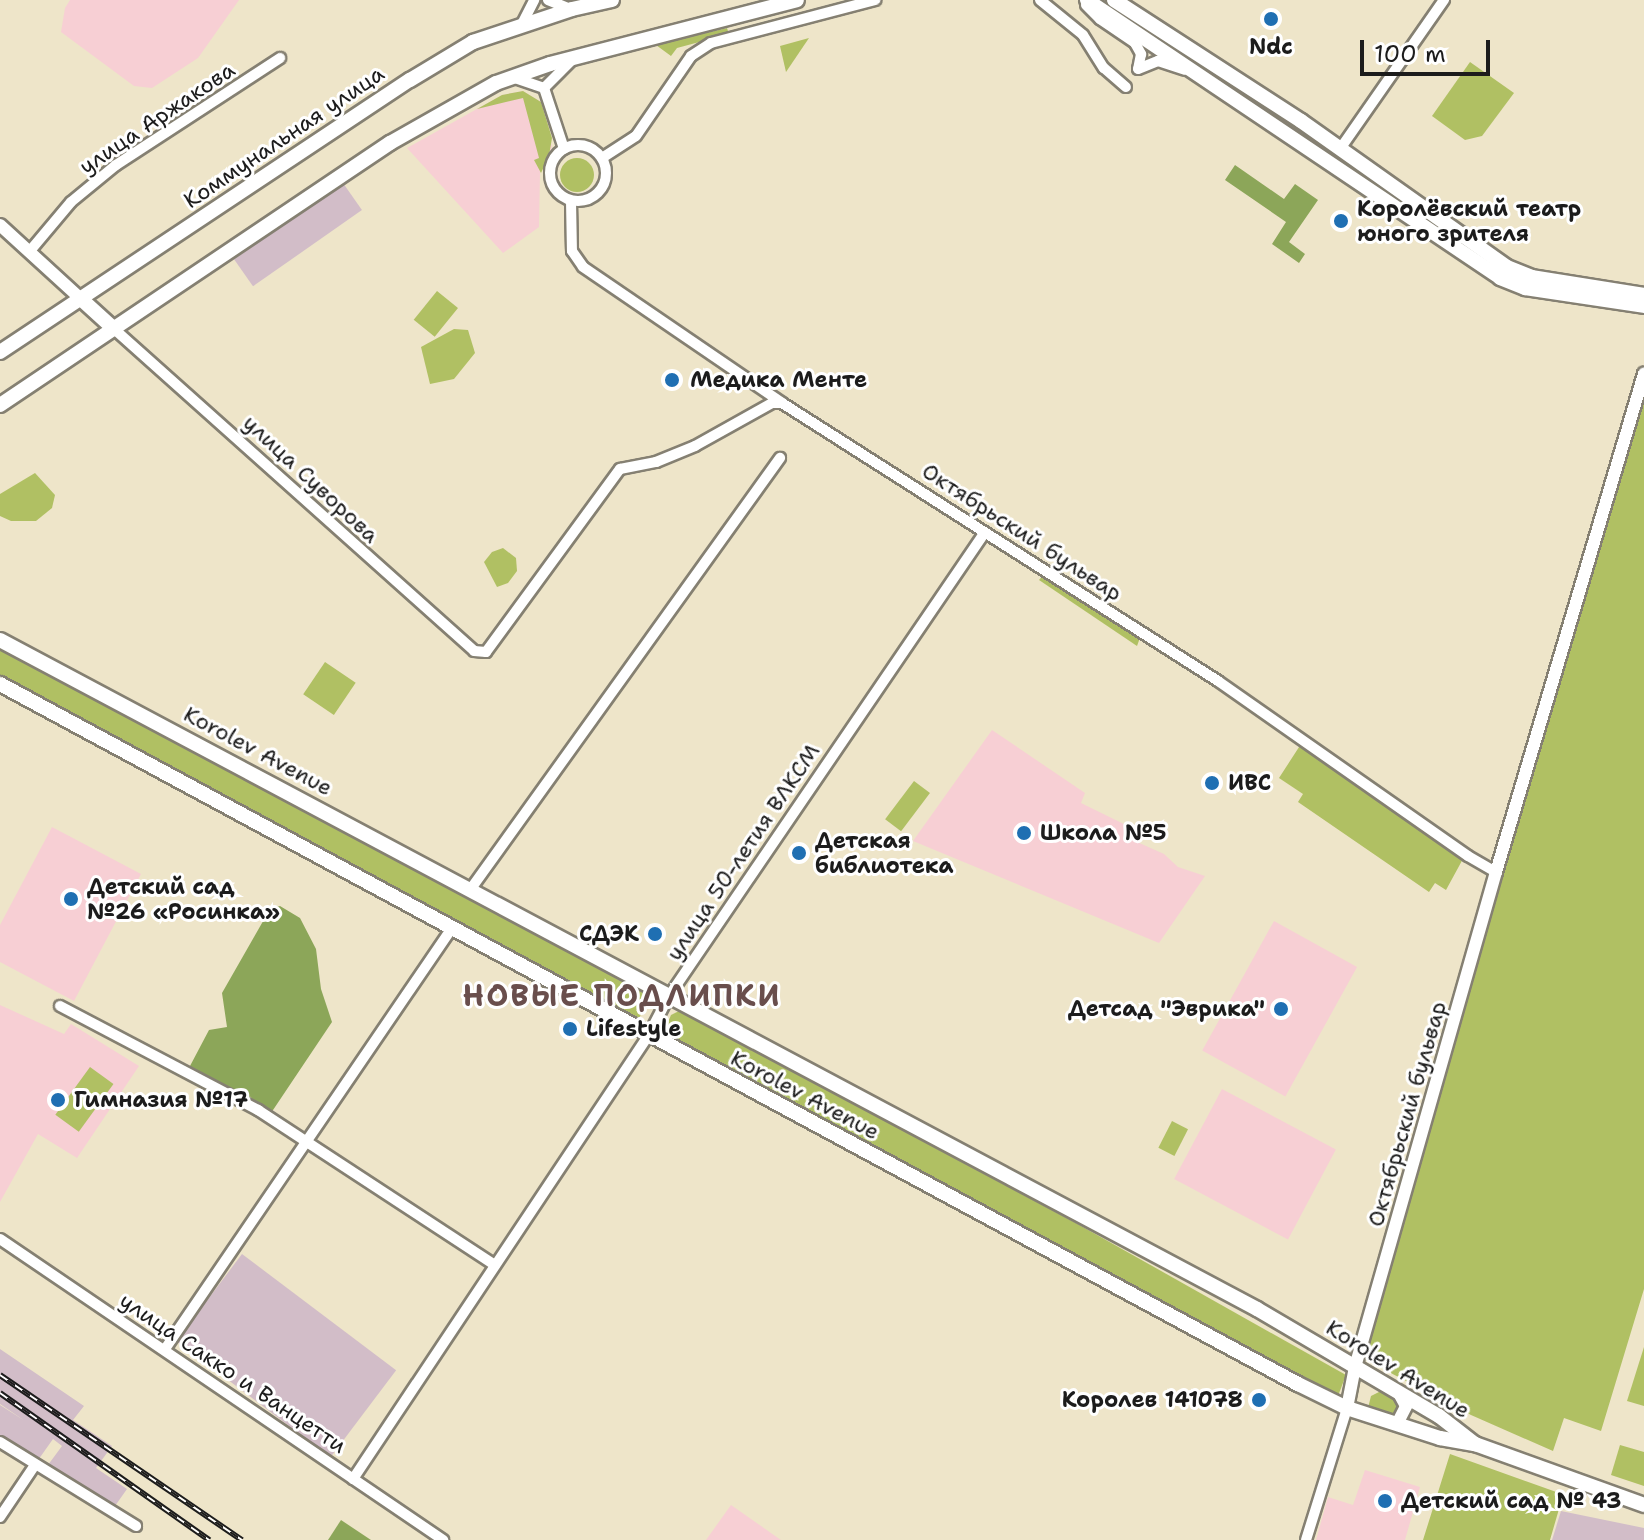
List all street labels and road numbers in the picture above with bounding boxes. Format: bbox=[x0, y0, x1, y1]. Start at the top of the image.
street label: улица Аржакова bbox=[74, 56, 240, 180]
street label: Коммунальная улица bbox=[179, 60, 389, 214]
street label: улица Суворова bbox=[238, 410, 384, 548]
street label: Октябрьский бульвар bbox=[917, 457, 1127, 607]
street label: Korolev Avenue bbox=[179, 701, 337, 801]
street label: улица 50-летия ВЛКСМ bbox=[661, 739, 825, 965]
street label: Октябрьский бульвар bbox=[1362, 998, 1452, 1230]
street label: Korolev Avenue bbox=[726, 1045, 884, 1145]
street label: улица Сакко и Ванцетти bbox=[115, 1287, 351, 1459]
street label: Korolev Avenue bbox=[1321, 1314, 1475, 1424]

